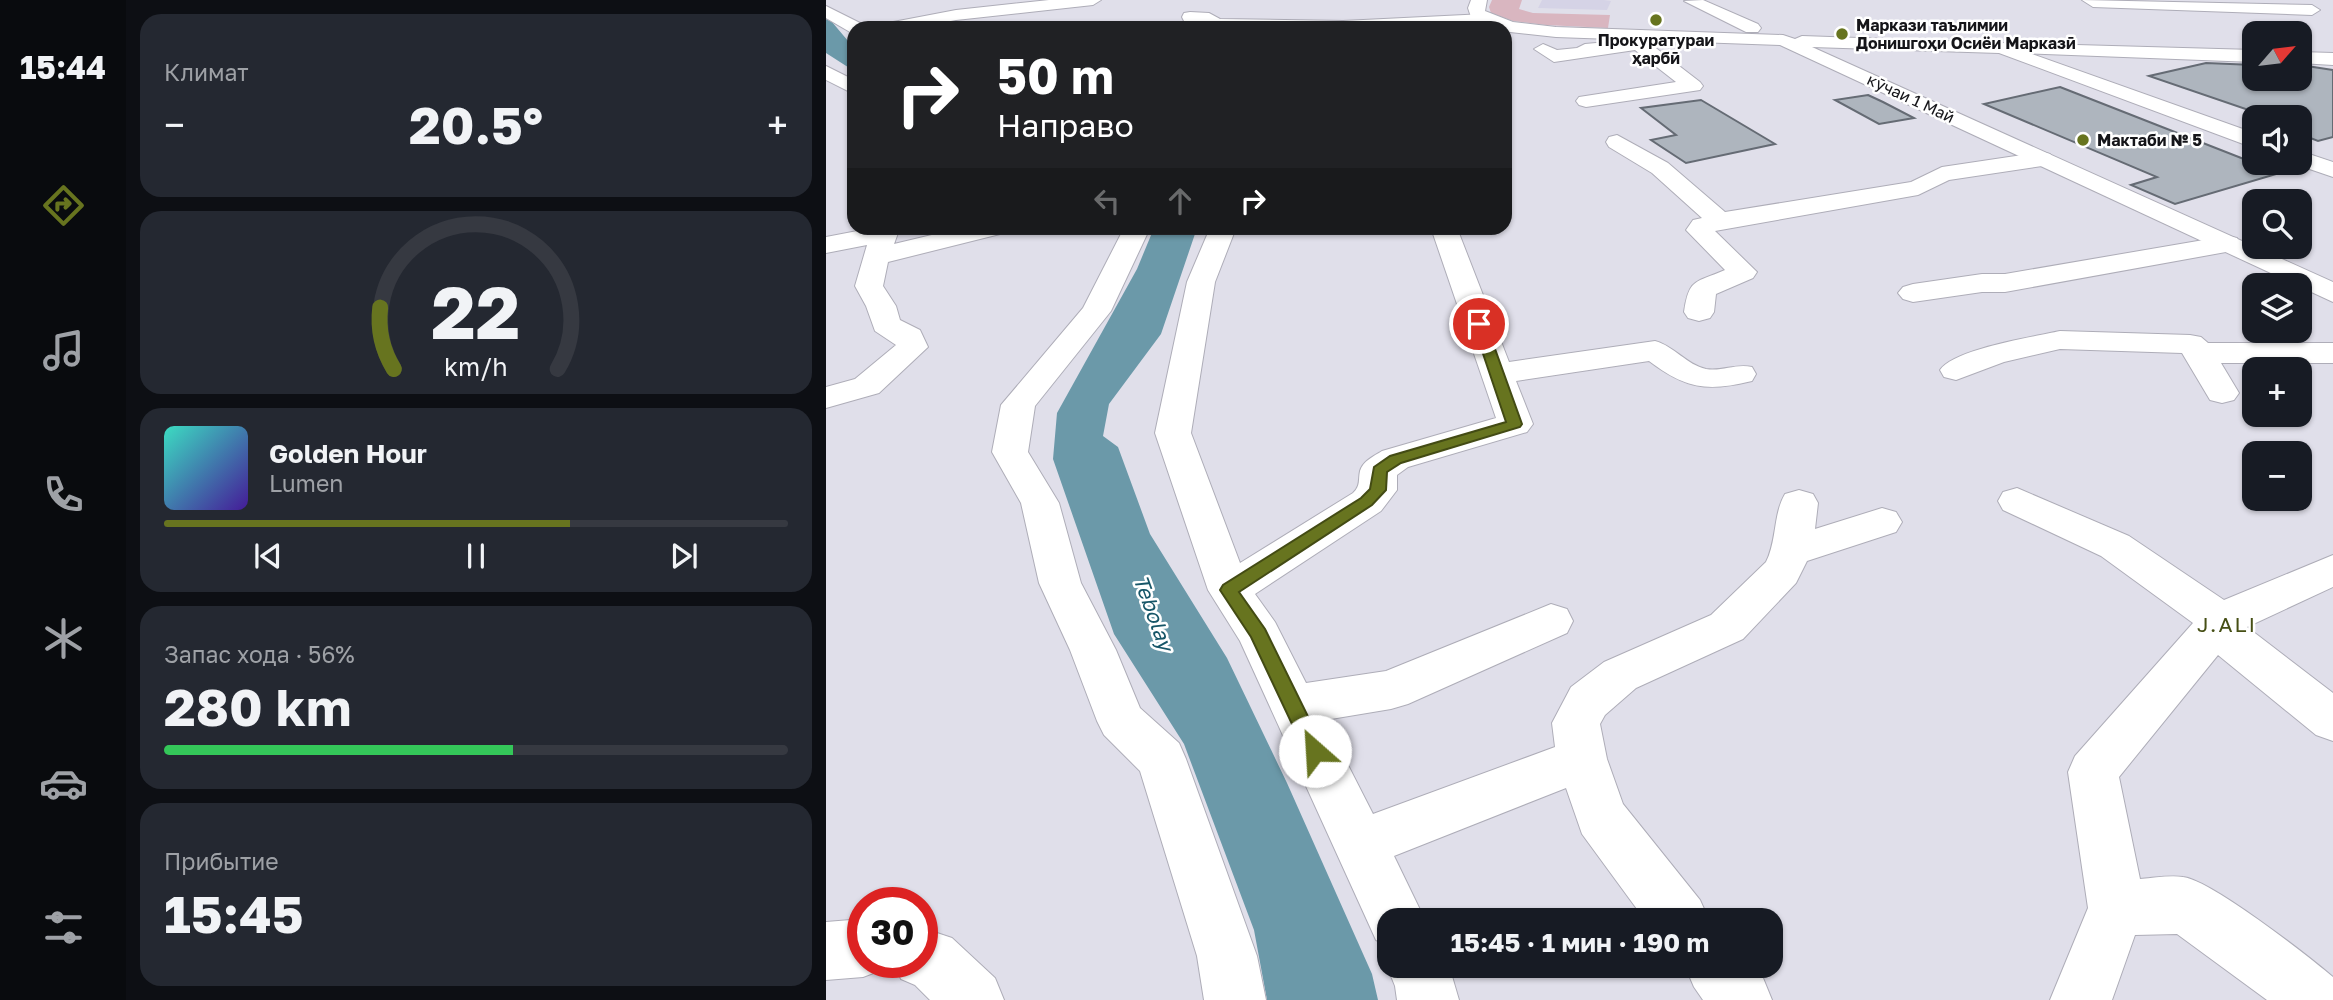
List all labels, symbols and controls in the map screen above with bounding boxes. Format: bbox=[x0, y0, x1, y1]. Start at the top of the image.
marker: Прокуратураи ҳарбӣ bbox=[1648, 12, 1664, 28]
place label: Маркази таълимии Донишгоҳи Осиёи Марказӣ bbox=[1856, 15, 2076, 53]
north arrow bbox=[2242, 21, 2312, 91]
map controls bbox=[2242, 21, 2312, 511]
marker: Маркази таълимии Донишгоҳи Осиёи Марказӣ bbox=[1834, 26, 1850, 42]
place label: Прокуратураи ҳарбӣ bbox=[1598, 30, 1714, 68]
text: 50 m bbox=[997, 46, 1114, 105]
text: 15:44 bbox=[20, 48, 106, 86]
icon: right bbox=[882, 49, 973, 140]
text: Климат bbox=[164, 58, 249, 86]
street label: кӯчаи 1 Май bbox=[1864, 69, 1958, 127]
text: 20.5° bbox=[409, 93, 543, 155]
text: − bbox=[164, 102, 185, 147]
text: + bbox=[767, 102, 788, 147]
button: sound bbox=[2242, 105, 2312, 175]
text: Направо bbox=[997, 106, 1134, 144]
place label: Мактаби № 5 bbox=[2097, 130, 2202, 150]
marker: Мактаби № 5 bbox=[2075, 132, 2091, 148]
icon: directions bbox=[39, 181, 88, 230]
icon: left bbox=[1088, 182, 1126, 220]
icon: ahead bbox=[1161, 182, 1199, 220]
icon: right bbox=[1234, 182, 1272, 220]
button: search bbox=[2242, 189, 2312, 259]
text: 22 bbox=[432, 268, 520, 355]
button: layers bbox=[2242, 273, 2312, 343]
pin bbox=[1449, 294, 1509, 354]
icon: arrive bbox=[1460, 305, 1498, 343]
icon: music bbox=[39, 326, 88, 375]
text: km/h bbox=[444, 351, 508, 382]
button: + bbox=[2242, 357, 2312, 427]
text: Golden Hour bbox=[269, 438, 427, 469]
button: − bbox=[2242, 441, 2312, 511]
text: Lumen bbox=[269, 469, 343, 497]
icon: phone bbox=[39, 470, 88, 519]
icon: previous bbox=[249, 537, 287, 575]
icon: pause bbox=[457, 537, 495, 575]
icon: next bbox=[665, 537, 703, 575]
water label: Tebolay bbox=[1128, 571, 1181, 657]
district label: J.ALI bbox=[2197, 611, 2257, 637]
icon: climate bbox=[39, 614, 88, 663]
text: Запас хода · 56% bbox=[164, 640, 355, 668]
text: 280 km bbox=[164, 675, 351, 737]
position arrow bbox=[1278, 714, 1352, 788]
icon: car bbox=[39, 759, 88, 808]
text: Прибытие bbox=[164, 847, 279, 875]
text: 15:45 bbox=[164, 882, 303, 944]
speed limit sign: 30 bbox=[847, 887, 938, 978]
icon: filters bbox=[39, 903, 88, 952]
text: 15:45 · 1 мин · 190 m bbox=[1451, 927, 1709, 958]

